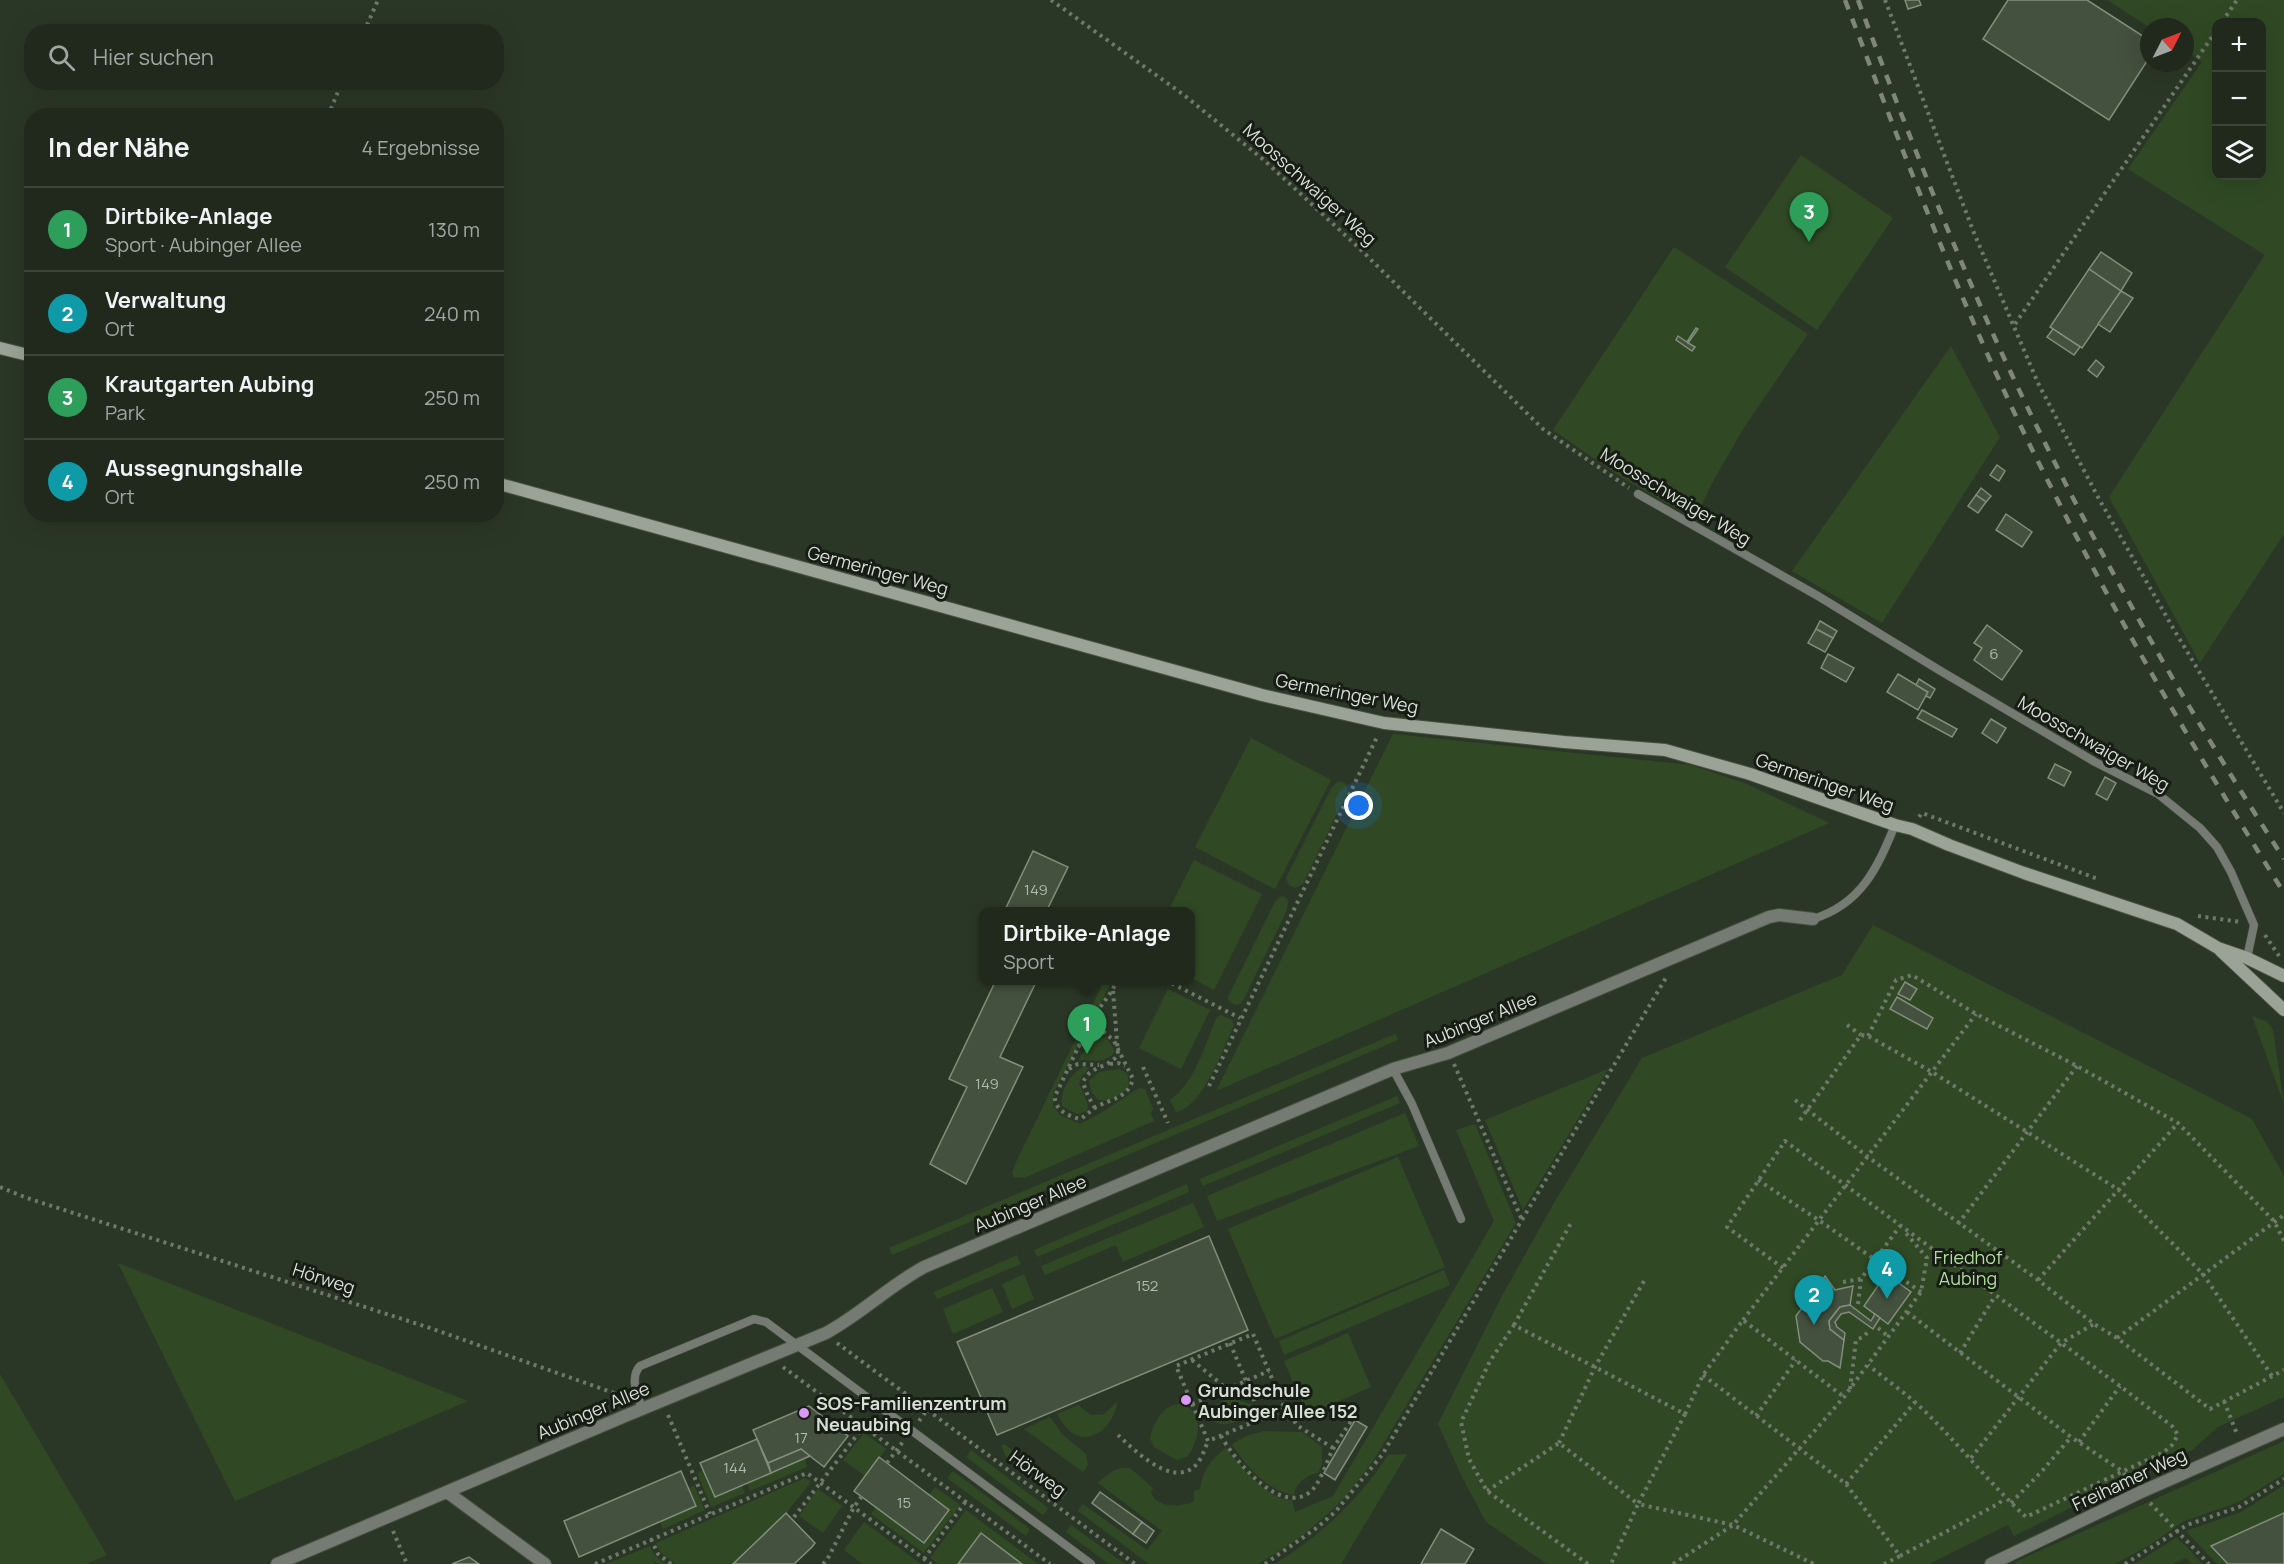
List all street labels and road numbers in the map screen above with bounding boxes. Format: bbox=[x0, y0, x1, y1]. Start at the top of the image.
street label: Moosschwaiger Weg bbox=[1238, 118, 1382, 250]
street label: Moosschwaiger Weg bbox=[1596, 442, 1756, 550]
street label: Germeringer Weg bbox=[805, 540, 951, 600]
street label: Germeringer Weg bbox=[1274, 667, 1420, 719]
street label: Moosschwaiger Weg bbox=[2014, 690, 2174, 796]
street label: Germeringer Weg bbox=[1753, 747, 1897, 817]
street label: Aubinger Allee bbox=[1420, 985, 1540, 1053]
street label: Aubinger Allee bbox=[970, 1169, 1090, 1237]
street label: Hörweg bbox=[290, 1257, 358, 1299]
street label: Aubinger Allee bbox=[533, 1376, 653, 1444]
street label: Freihamer Weg bbox=[2068, 1442, 2190, 1516]
street label: Hörweg bbox=[1005, 1444, 1071, 1502]

